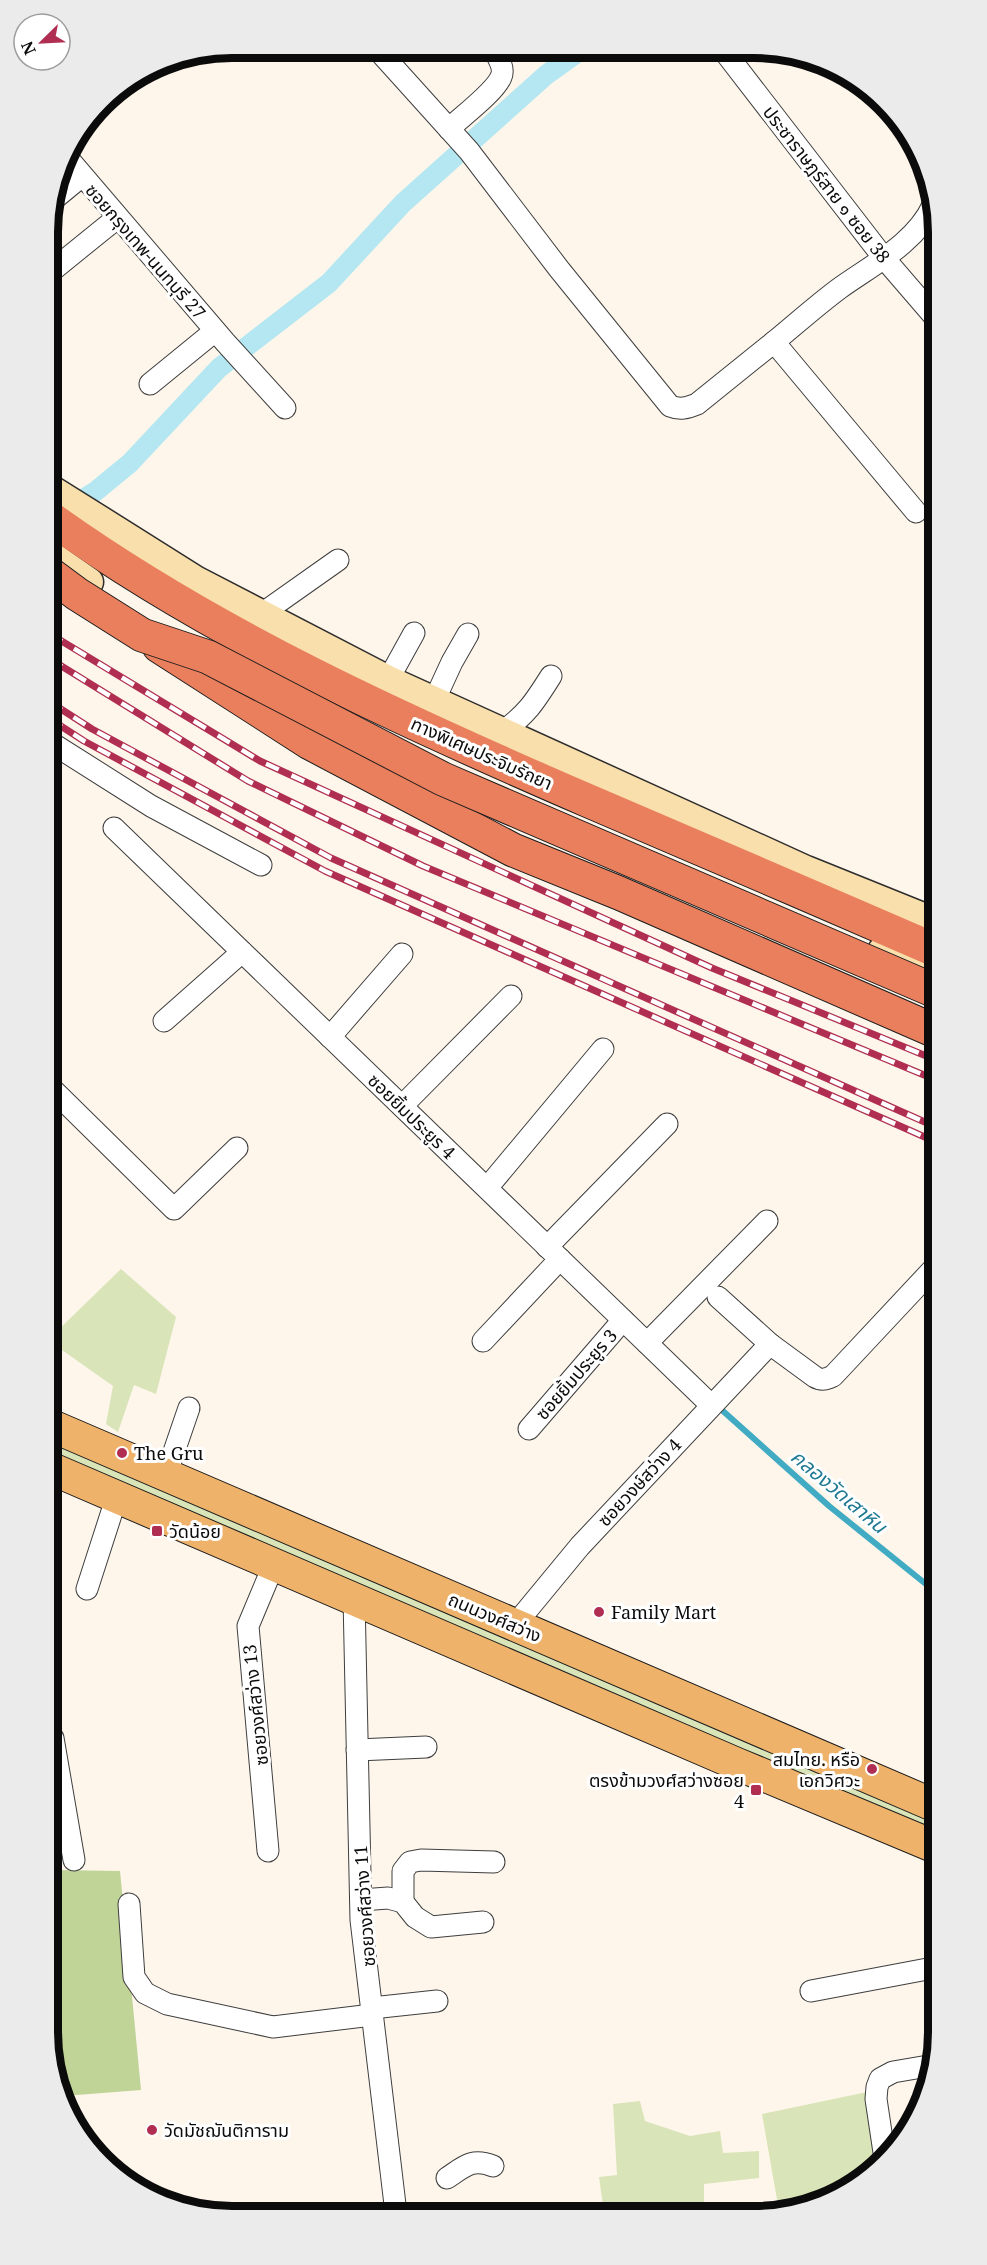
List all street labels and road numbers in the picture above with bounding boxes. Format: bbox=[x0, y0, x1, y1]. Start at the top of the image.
street label: ประชาราษฎร์สาย ๑ ซอย 38 bbox=[758, 100, 896, 268]
street label: ซอยกรุงเทพ-นนทบุรี 27 bbox=[80, 178, 212, 324]
street label: ทางพิเศษประจิมรัถยา bbox=[408, 711, 556, 795]
street label: ซอยยิ้มประยูร 4 bbox=[362, 1068, 461, 1165]
street label: ซอยยิ้มประยูร 3 bbox=[530, 1324, 623, 1425]
street label: ซอยวงษ์สว่าง 4 bbox=[592, 1433, 686, 1531]
street label: ถนนวงศ์สว่าง bbox=[445, 1587, 545, 1647]
street label: ซอยวงศ์สว่าง 13 bbox=[237, 1643, 273, 1767]
street label: ซอยวงศ์สว่าง 11 bbox=[348, 1844, 380, 1968]

